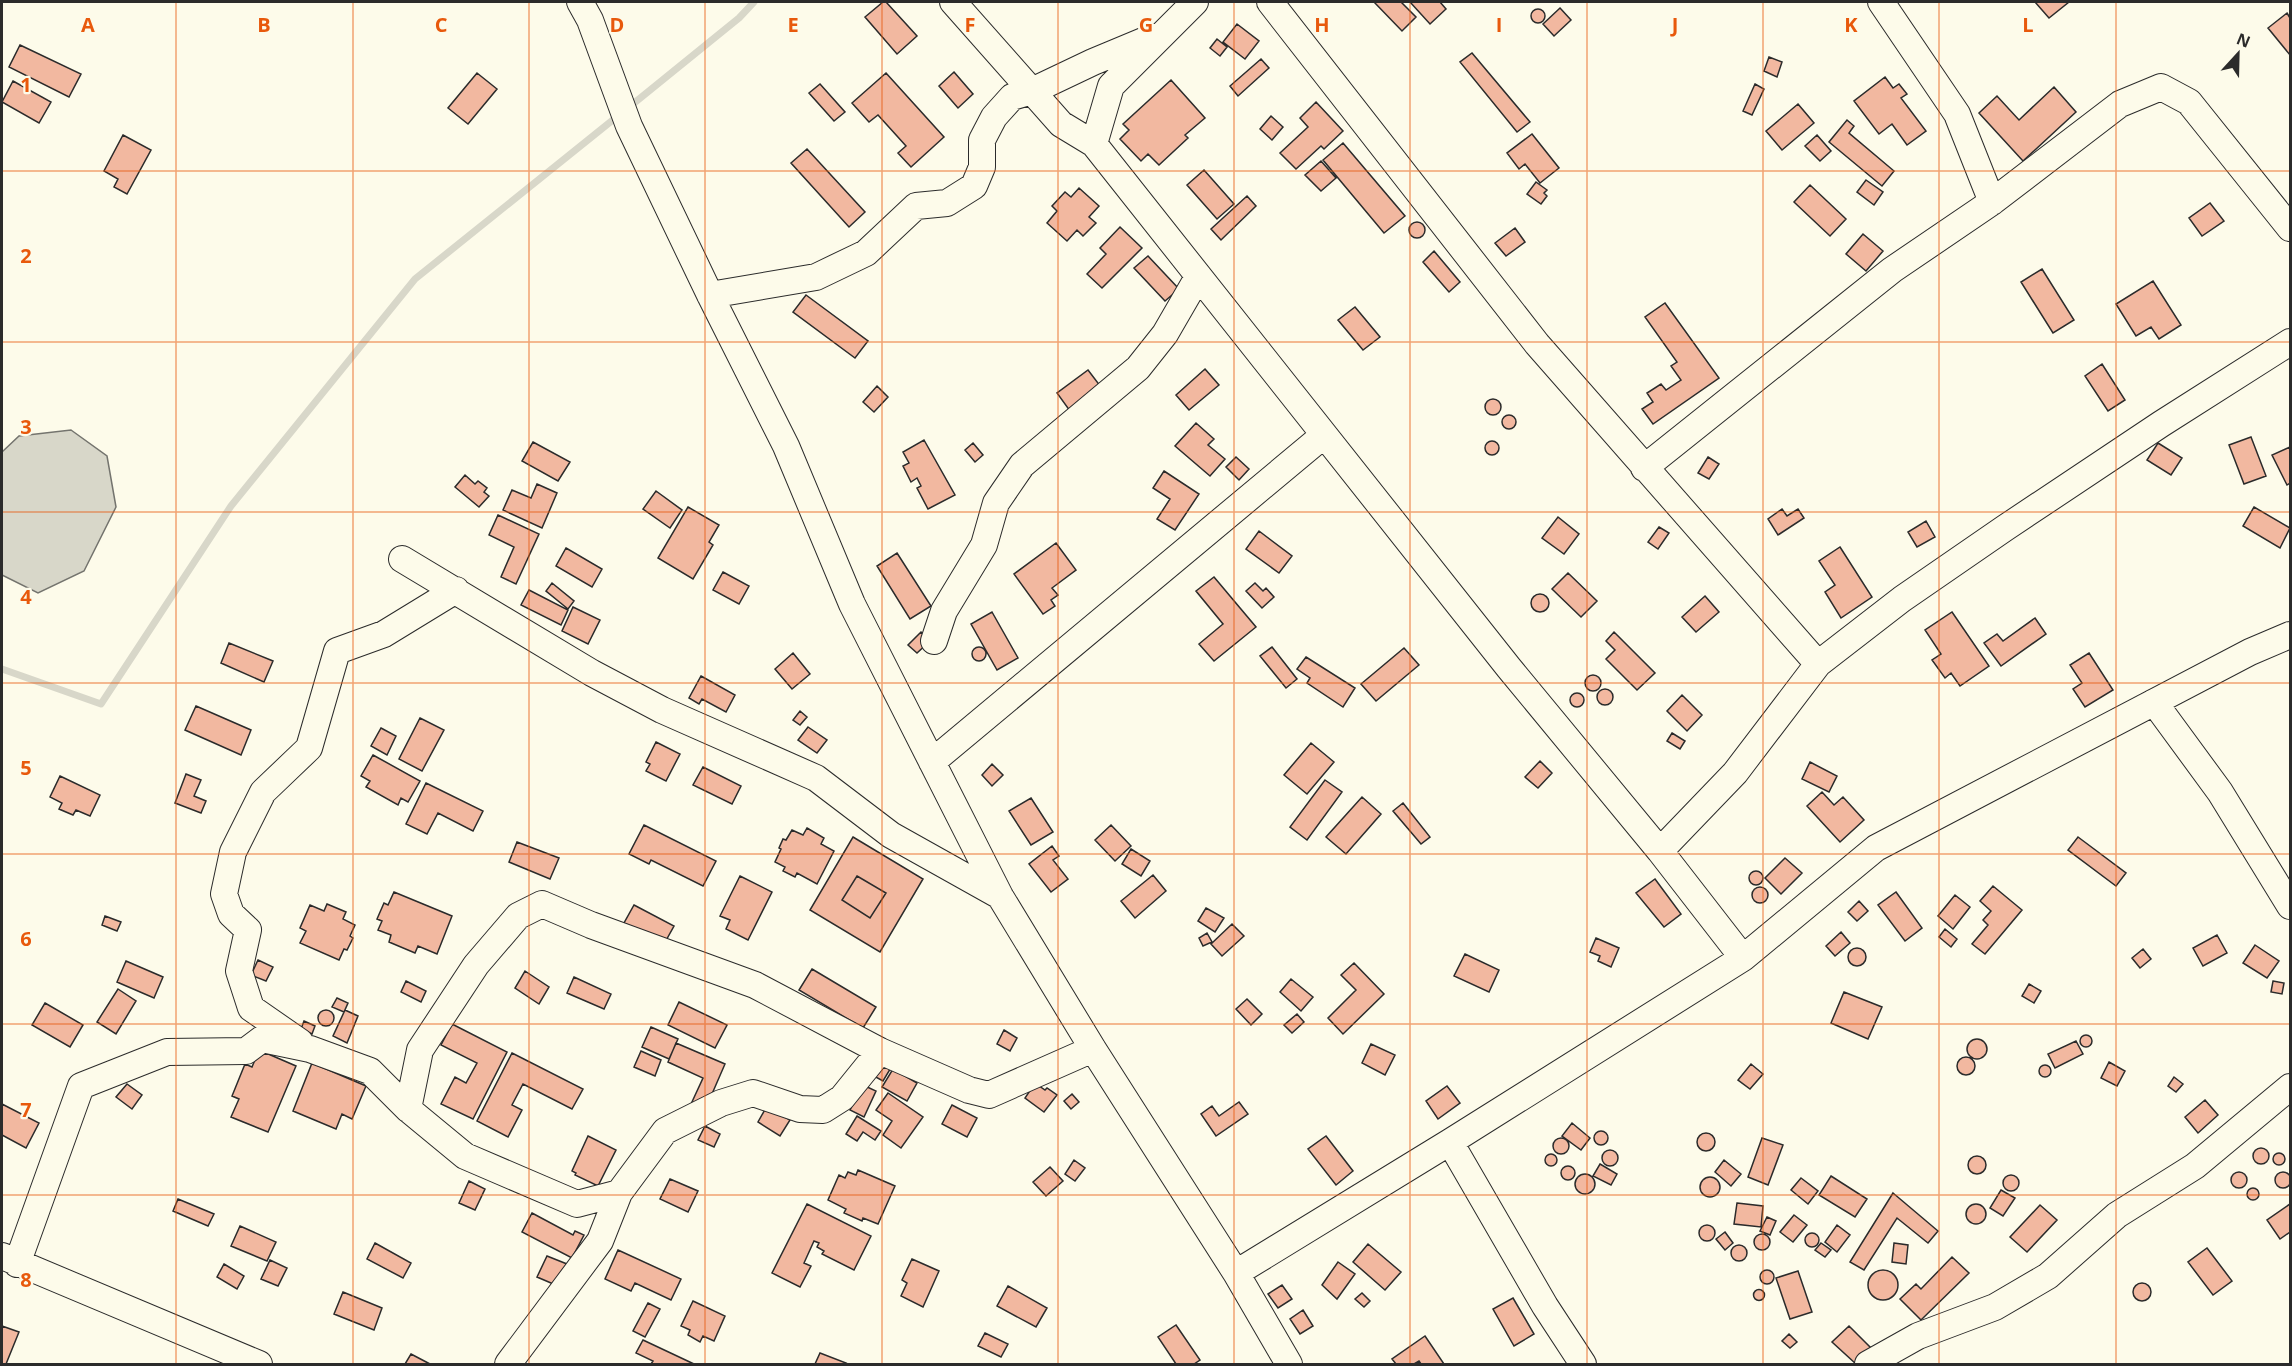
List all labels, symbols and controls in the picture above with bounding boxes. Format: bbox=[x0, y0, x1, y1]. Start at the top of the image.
text: A bbox=[81, 11, 95, 38]
text: B bbox=[257, 11, 271, 38]
text: C bbox=[435, 11, 448, 38]
text: D bbox=[610, 11, 624, 38]
text: E bbox=[787, 11, 799, 38]
text: F bbox=[965, 11, 975, 38]
text: G bbox=[1139, 11, 1153, 38]
text: H bbox=[1314, 11, 1330, 38]
text: I bbox=[1496, 11, 1502, 38]
text: J bbox=[1670, 11, 1678, 38]
text: K bbox=[1844, 11, 1858, 38]
text: L bbox=[2022, 11, 2034, 38]
north arrow bbox=[2208, 24, 2268, 84]
text: N bbox=[2233, 27, 2254, 53]
text: 1 bbox=[20, 71, 32, 98]
text: 2 bbox=[20, 242, 32, 269]
text: 3 bbox=[20, 413, 32, 440]
text: 4 bbox=[20, 583, 32, 610]
text: 5 bbox=[20, 754, 32, 781]
text: 6 bbox=[20, 925, 32, 952]
text: 7 bbox=[20, 1096, 32, 1123]
text: 8 bbox=[20, 1266, 32, 1293]

